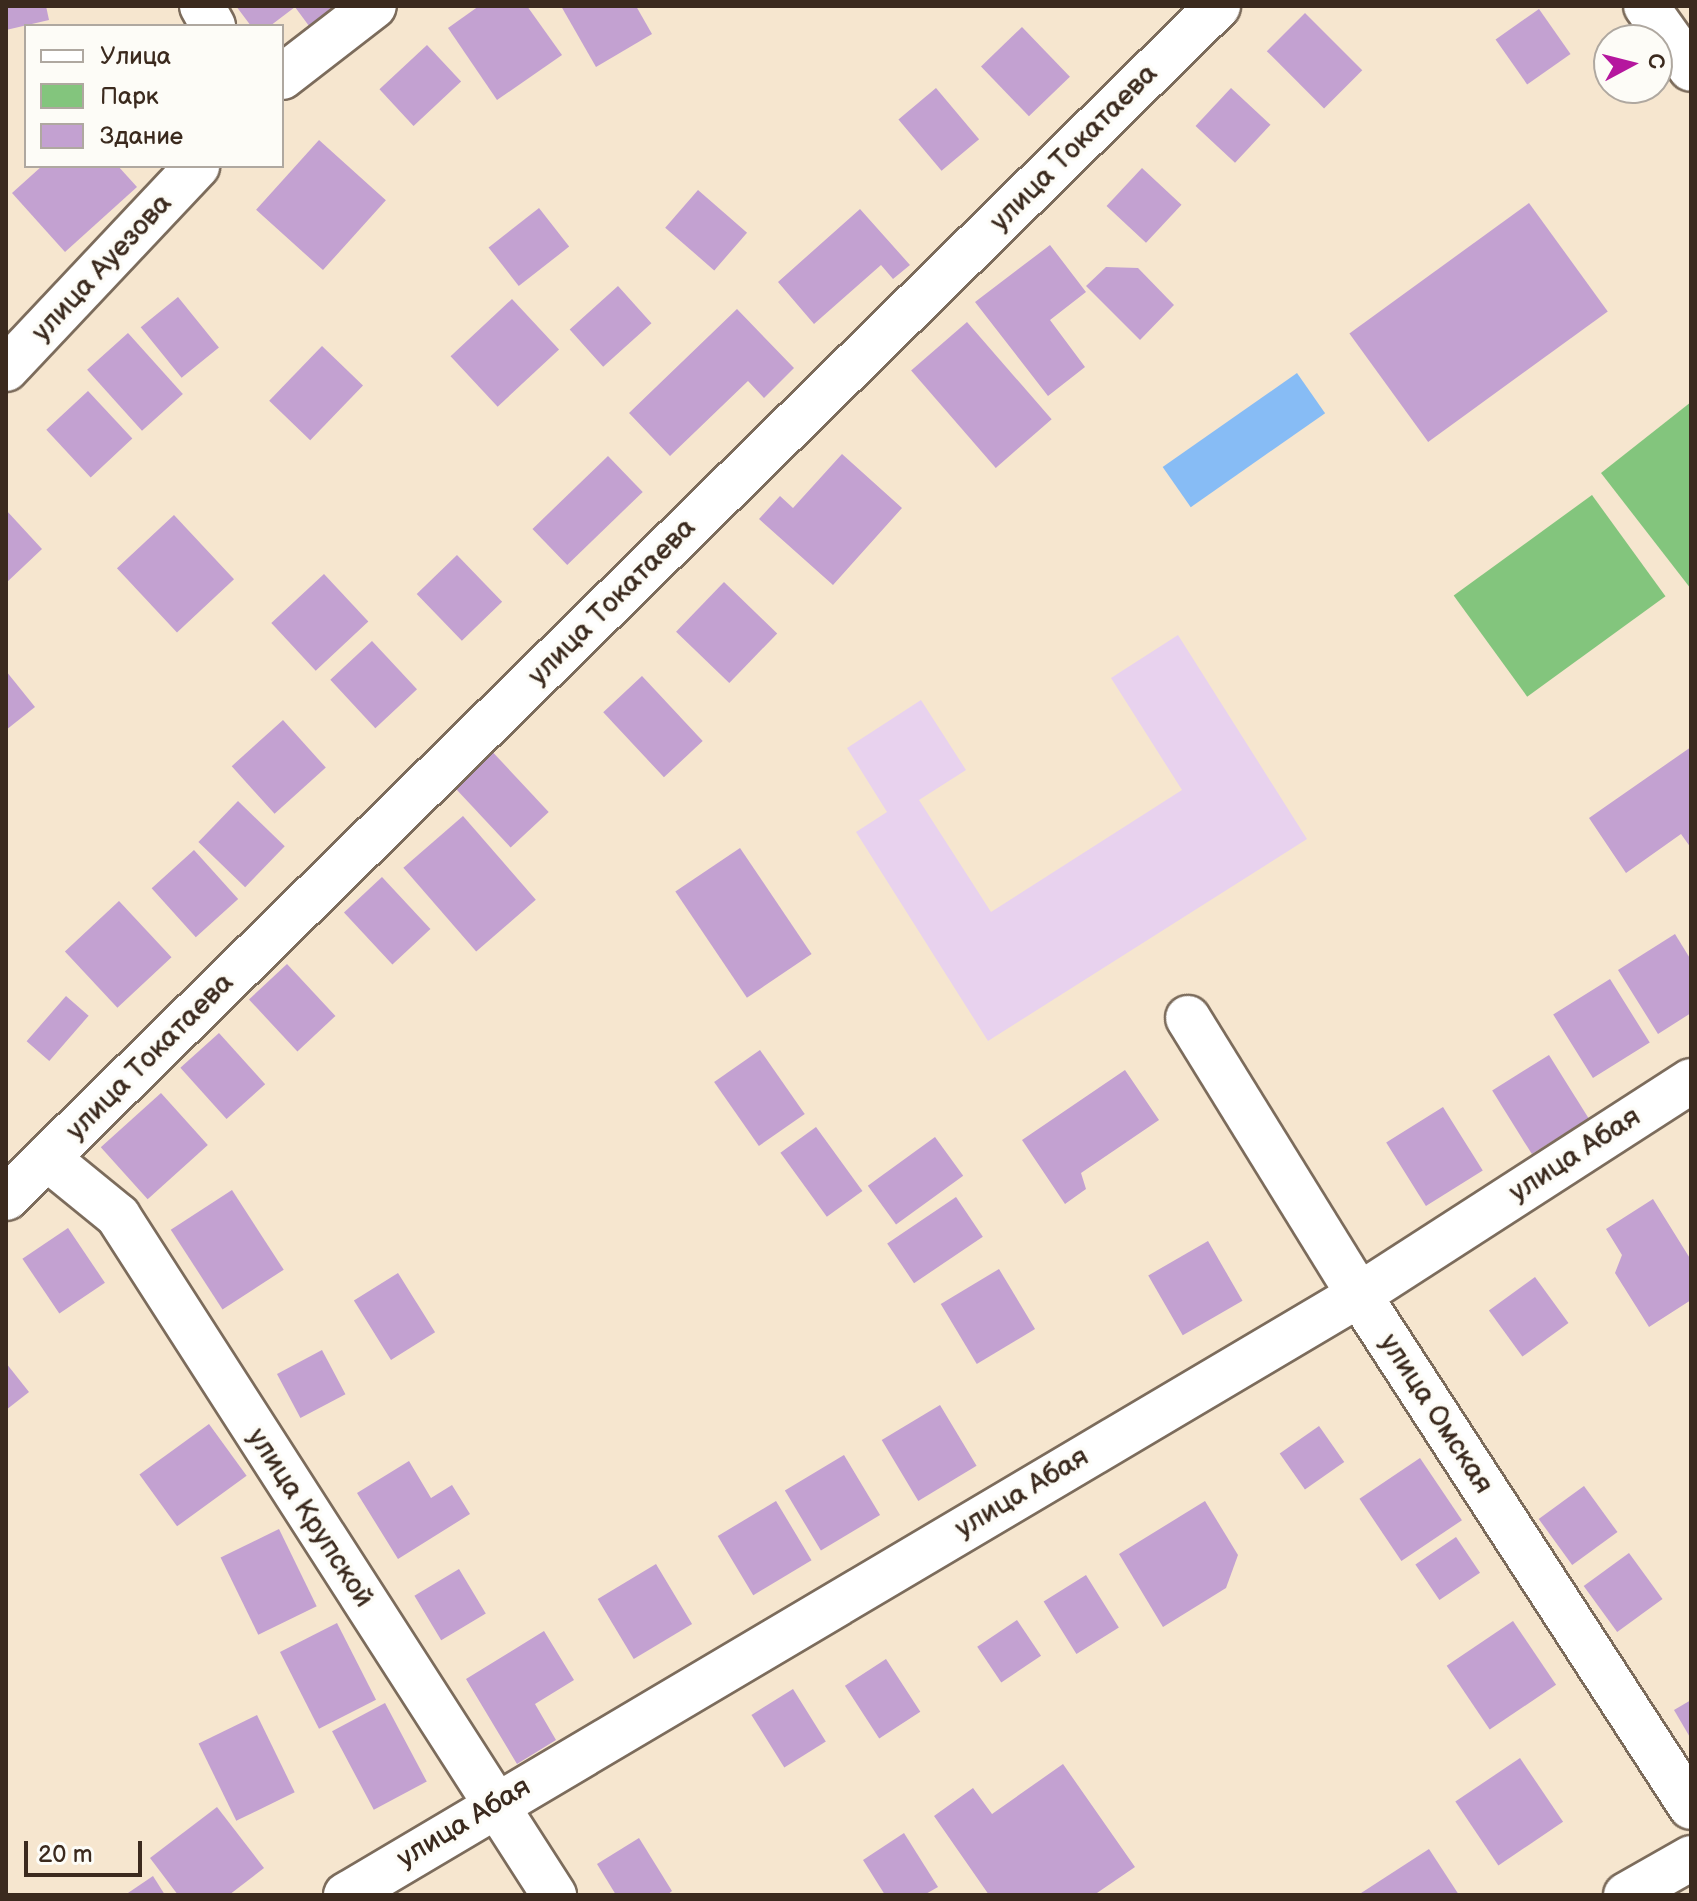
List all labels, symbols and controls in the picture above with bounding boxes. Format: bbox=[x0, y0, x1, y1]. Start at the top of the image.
legend bbox=[24, 24, 284, 168]
north arrow bbox=[1593, 24, 1673, 104]
text: Улица bbox=[100, 42, 171, 71]
text: С bbox=[1641, 52, 1670, 70]
street label: улица Токатаева bbox=[983, 57, 1165, 239]
text: Парк bbox=[100, 82, 158, 111]
text: Здание bbox=[100, 122, 183, 151]
street label: улица Ауезова bbox=[25, 187, 179, 349]
street label: улица Токатаева bbox=[521, 511, 703, 693]
street label: улица Токатаева bbox=[59, 966, 241, 1148]
street label: улица Абая bbox=[1503, 1100, 1647, 1210]
street label: улица Омская bbox=[1372, 1328, 1500, 1500]
street label: улица Крупской bbox=[240, 1422, 380, 1614]
street label: улица Абая bbox=[949, 1440, 1095, 1546]
street label: улица Абая bbox=[391, 1770, 537, 1876]
scale bar bbox=[28, 1825, 146, 1875]
text: 20 m bbox=[38, 1840, 93, 1869]

